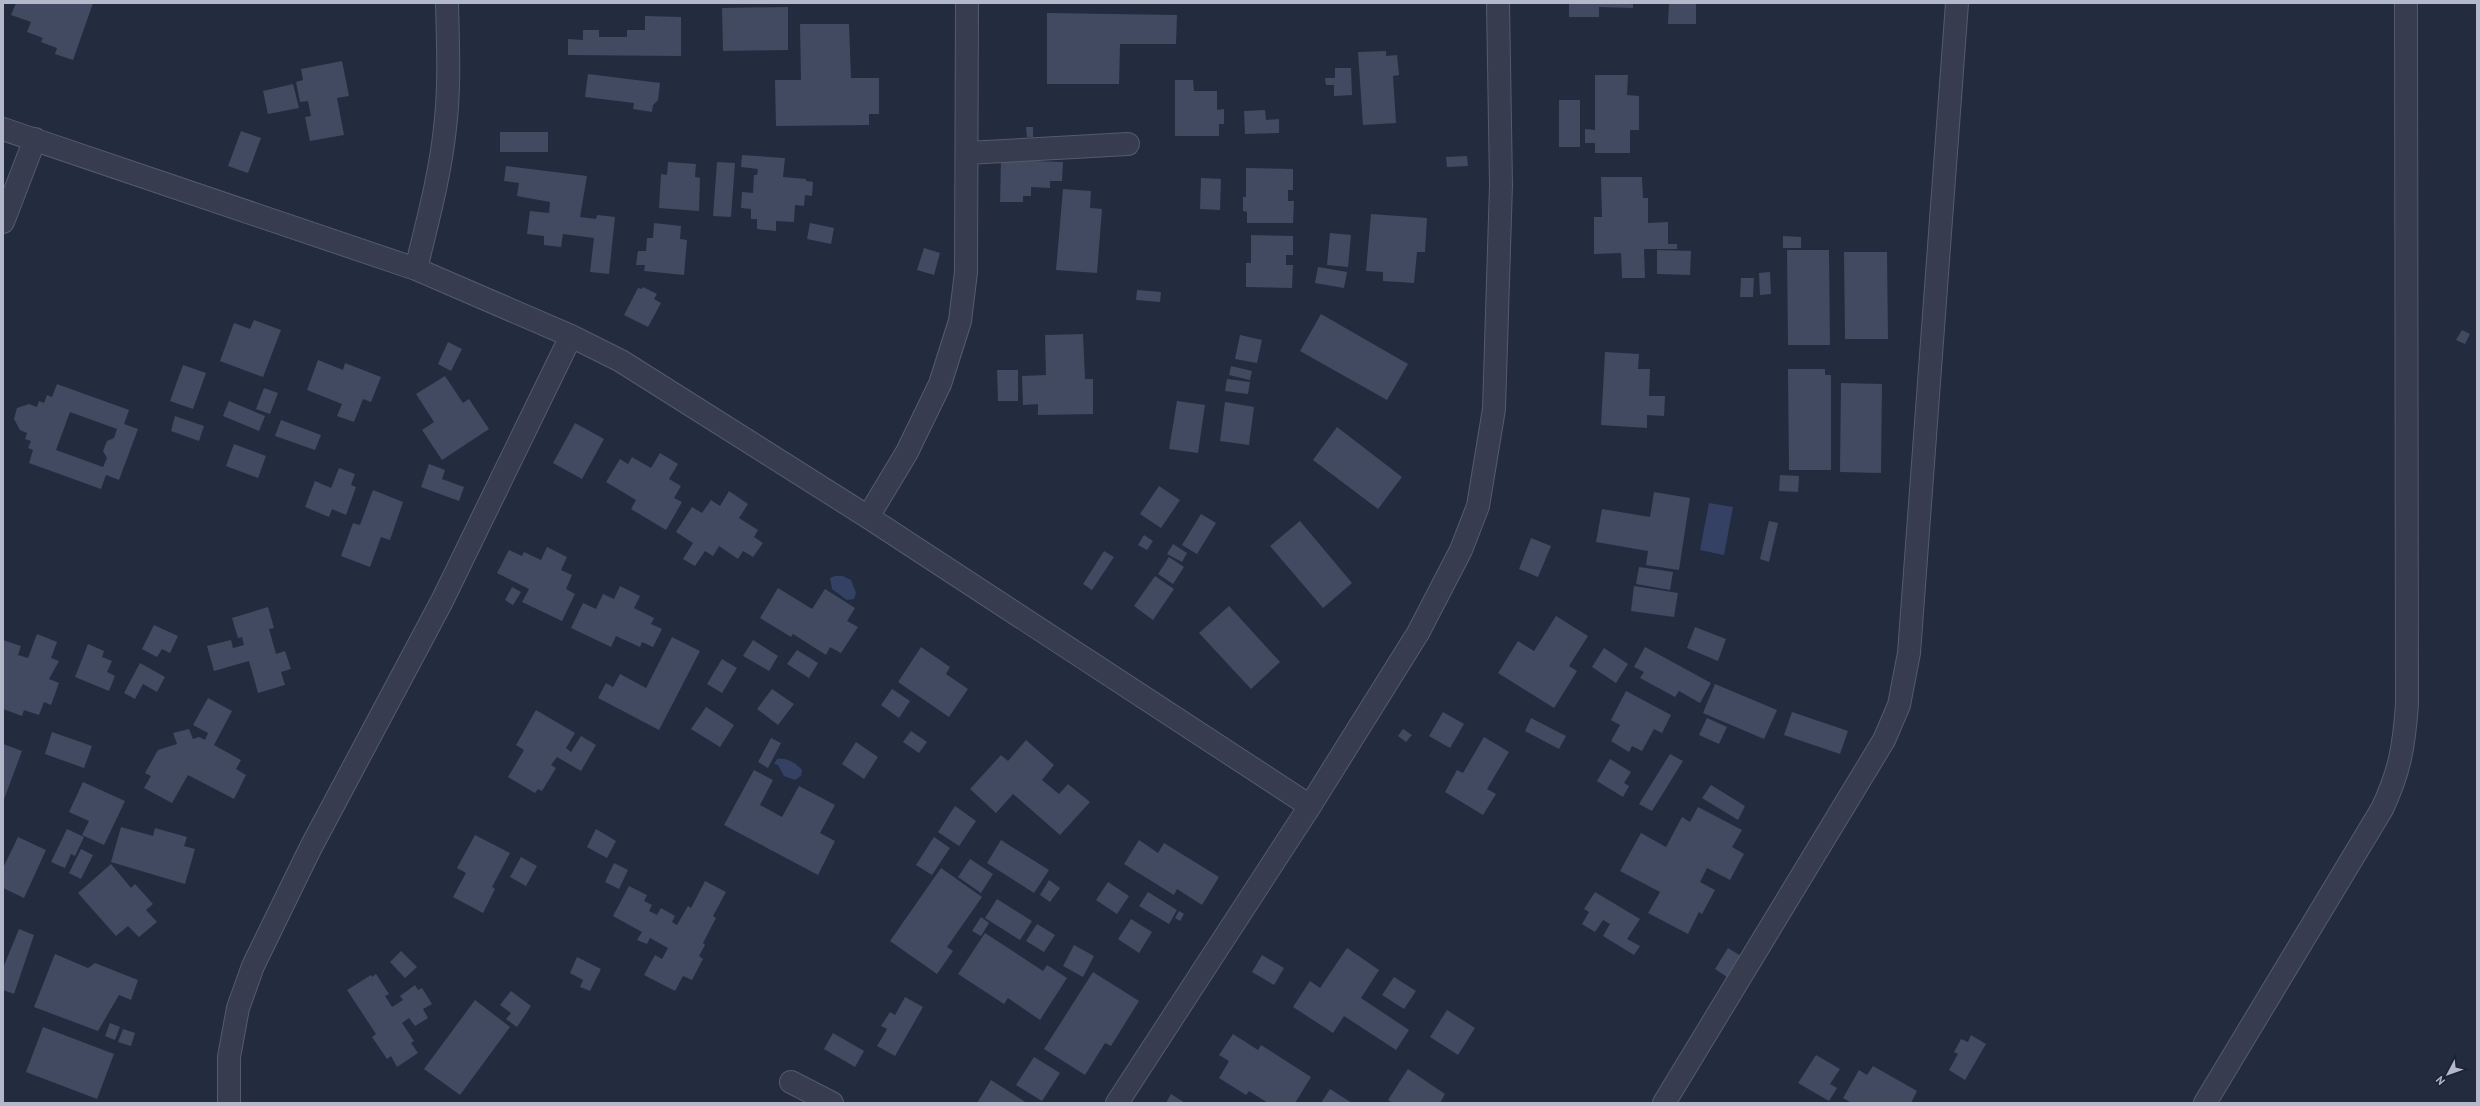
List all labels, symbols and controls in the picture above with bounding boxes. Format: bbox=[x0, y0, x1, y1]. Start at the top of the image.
north arrow bbox=[2428, 1054, 2468, 1094]
text: N bbox=[2433, 1073, 2448, 1088]

